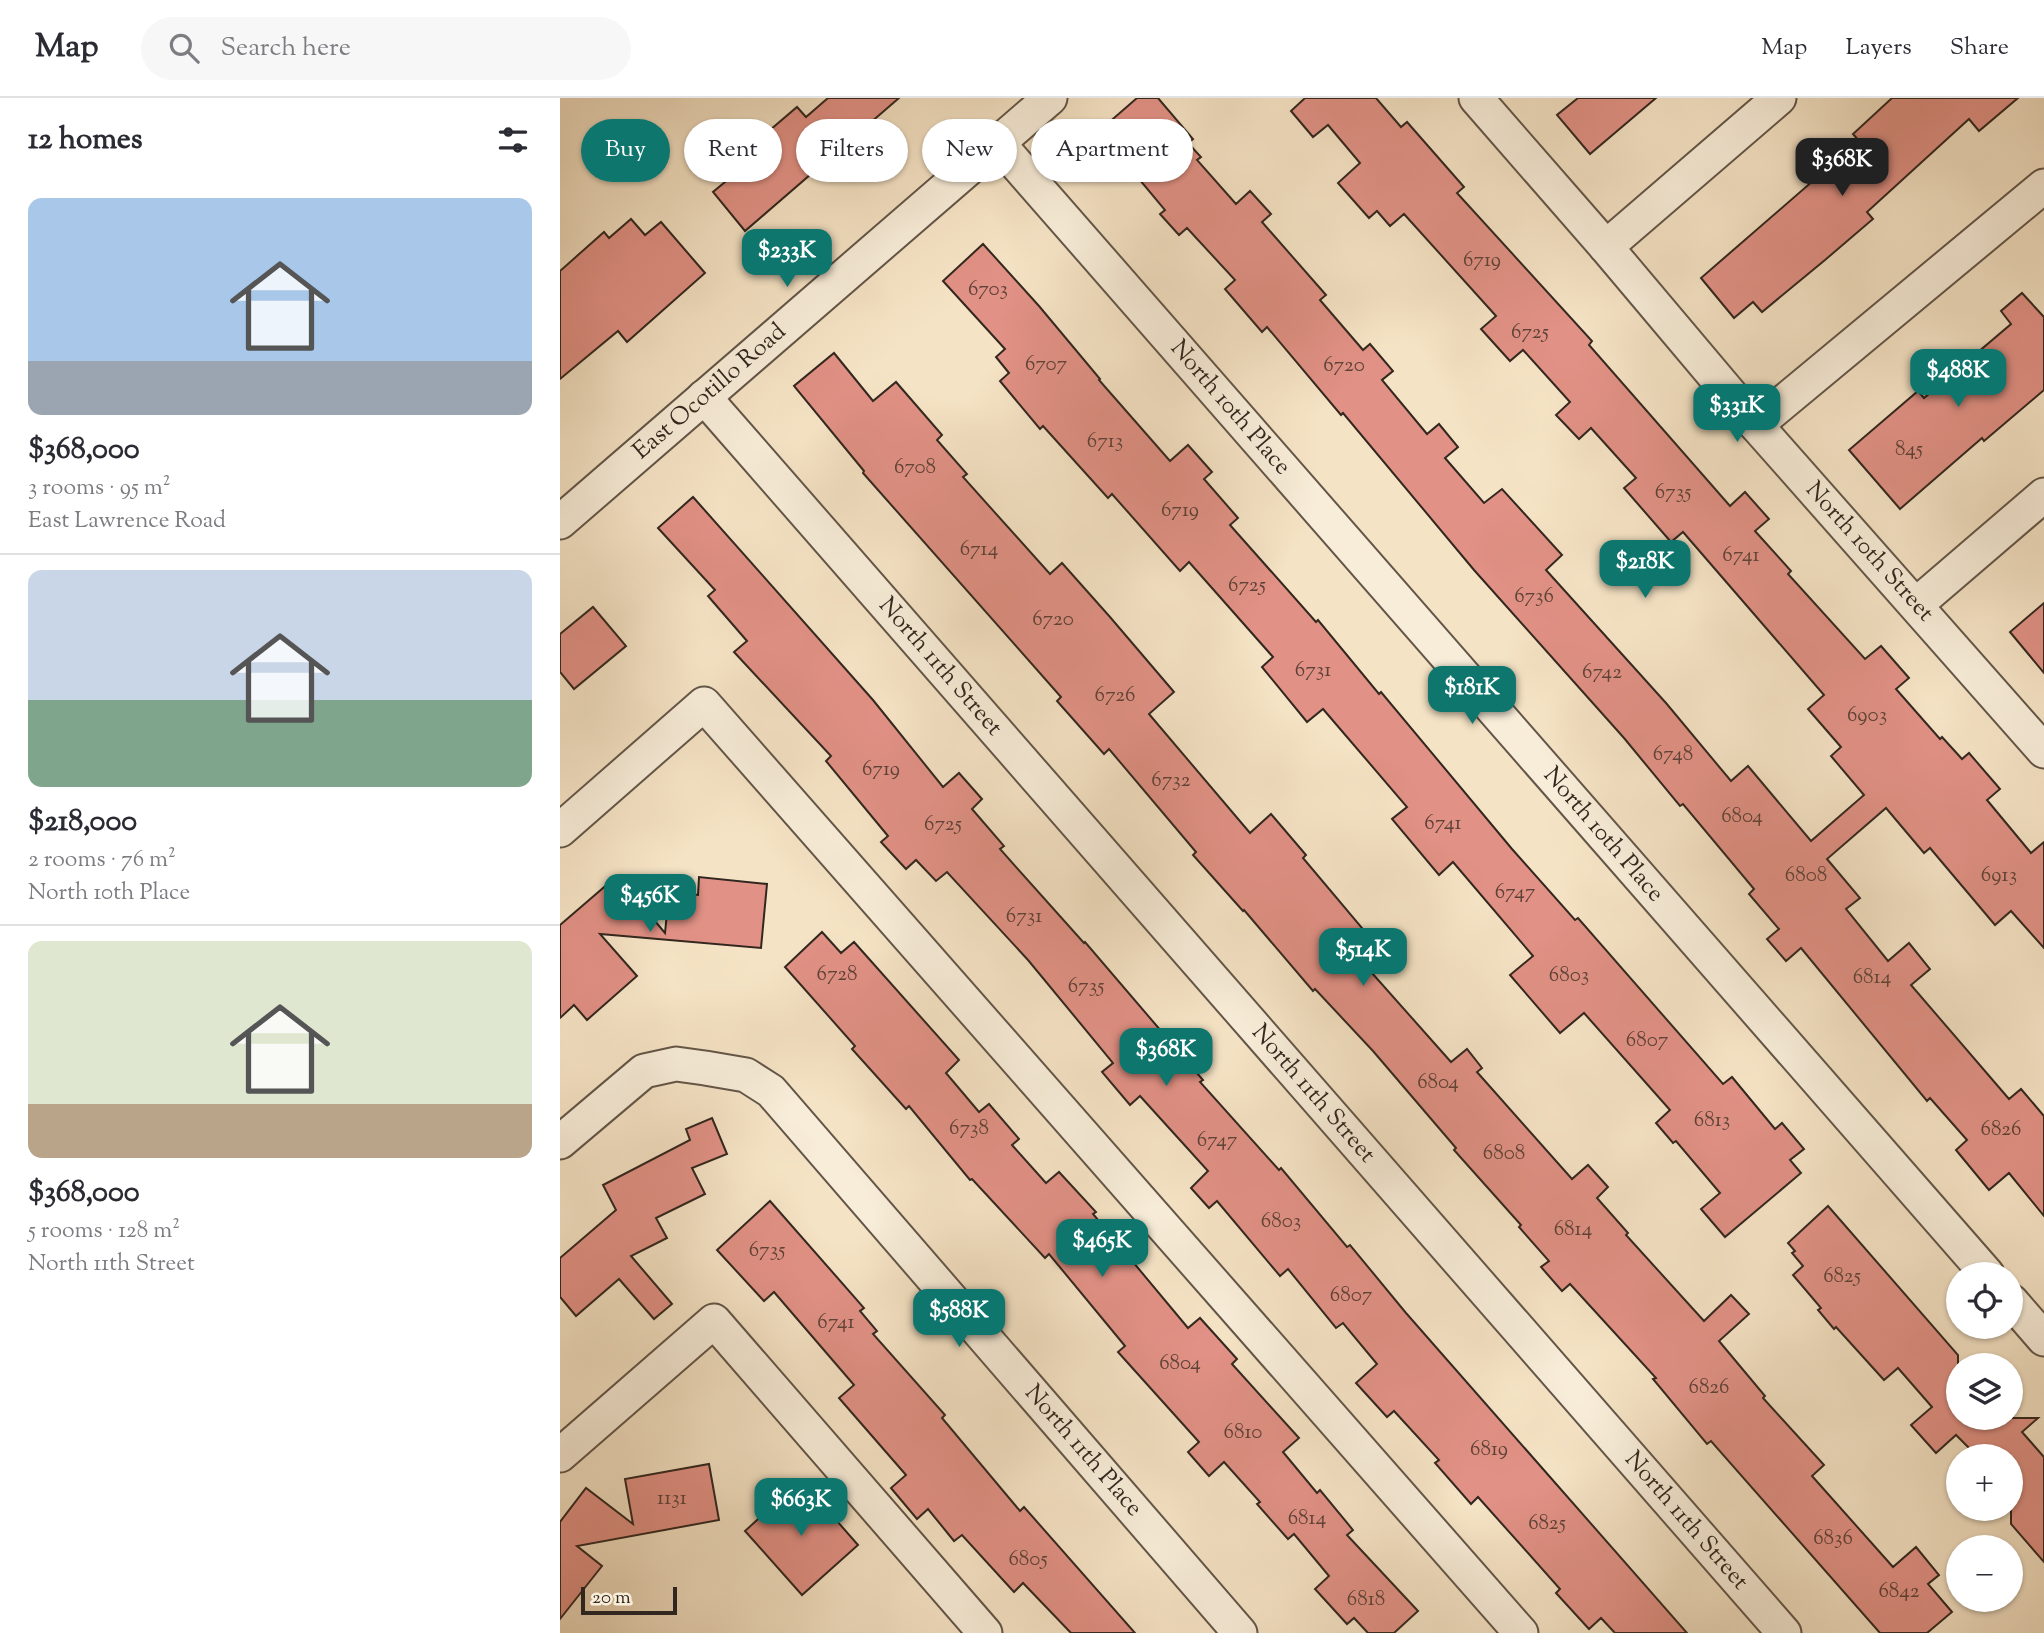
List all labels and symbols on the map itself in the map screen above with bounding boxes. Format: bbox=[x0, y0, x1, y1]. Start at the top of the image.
pin: $368K bbox=[1793, 139, 1891, 198]
pin: $233K bbox=[738, 230, 836, 289]
house number: 6719 bbox=[1463, 246, 1501, 276]
house number: 6703 bbox=[968, 275, 1008, 305]
street label: East Ocotillo Road bbox=[626, 316, 794, 468]
house number: 6725 bbox=[1511, 318, 1549, 348]
street label: North 10th Place bbox=[1162, 333, 1298, 483]
house number: 6707 bbox=[1025, 350, 1068, 380]
pin: $488K bbox=[1909, 350, 2007, 409]
house number: 6720 bbox=[1323, 351, 1365, 381]
pin: $331K bbox=[1688, 384, 1786, 444]
house number: 6713 bbox=[1087, 427, 1123, 457]
house number: 845 bbox=[1895, 435, 1923, 465]
house number: 6708 bbox=[894, 453, 936, 483]
street label: North 10th Street bbox=[1797, 474, 1941, 630]
house number: 6735 bbox=[1655, 478, 1691, 508]
house number: 6719 bbox=[1161, 496, 1199, 526]
house number: 6714 bbox=[960, 535, 998, 565]
pin: $218K bbox=[1596, 540, 1694, 600]
house number: 6741 bbox=[1722, 541, 1760, 571]
house number: 6725 bbox=[1228, 571, 1266, 601]
house number: 6736 bbox=[1514, 582, 1554, 612]
street label: North 11th Street bbox=[870, 590, 1010, 744]
house number: 6720 bbox=[1032, 605, 1074, 635]
house number: 6731 bbox=[1295, 656, 1331, 686]
house number: 6742 bbox=[1582, 658, 1622, 688]
pin: $181K bbox=[1423, 666, 1521, 726]
house number: 6726 bbox=[1094, 681, 1136, 711]
house number: 6903 bbox=[1847, 701, 1887, 731]
house number: 6748 bbox=[1653, 740, 1693, 770]
house number: 6719 bbox=[862, 755, 900, 785]
street label: North 10th Place bbox=[1535, 760, 1671, 910]
house number: 6732 bbox=[1151, 766, 1191, 796]
house number: 6804 bbox=[1721, 802, 1763, 832]
house number: 6741 bbox=[1424, 809, 1462, 839]
house number: 6725 bbox=[924, 810, 962, 840]
house number: 6808 bbox=[1785, 861, 1827, 891]
house number: 6913 bbox=[1981, 861, 2017, 891]
pin: $456K bbox=[601, 874, 699, 934]
house number: 6747 bbox=[1495, 878, 1536, 908]
house number: 6731 bbox=[1006, 902, 1042, 932]
pin: $514K bbox=[1314, 928, 1412, 988]
house number: 6728 bbox=[816, 960, 858, 990]
house number: 6803 bbox=[1549, 961, 1589, 991]
house number: 6814 bbox=[1853, 963, 1891, 993]
house number: 6735 bbox=[1068, 972, 1104, 1002]
street label: North 11th Street bbox=[1243, 1017, 1383, 1171]
house number: 6807 bbox=[1626, 1026, 1669, 1056]
pin: $368K bbox=[1117, 1028, 1215, 1088]
house number: 6804 bbox=[1417, 1068, 1459, 1098]
house number: 6813 bbox=[1694, 1106, 1730, 1136]
house number: 6738 bbox=[949, 1114, 989, 1144]
house number: 6826 bbox=[1981, 1115, 2022, 1145]
house number: 6747 bbox=[1197, 1126, 1238, 1156]
house number: 6808 bbox=[1483, 1139, 1525, 1169]
house number: 6803 bbox=[1261, 1207, 1301, 1237]
house number: 6814 bbox=[1554, 1215, 1592, 1245]
pin: $465K bbox=[1053, 1220, 1151, 1279]
house number: 6735 bbox=[749, 1236, 785, 1266]
house number: 6825 bbox=[1823, 1262, 1861, 1292]
house number: 6807 bbox=[1330, 1281, 1373, 1311]
pin: $588K bbox=[910, 1290, 1008, 1349]
house number: 6741 bbox=[817, 1308, 855, 1338]
house number: 6804 bbox=[1159, 1349, 1201, 1379]
house number: 6826 bbox=[1689, 1373, 1730, 1403]
street label: North 11th Place bbox=[1016, 1378, 1150, 1524]
house number: 6810 bbox=[1224, 1418, 1262, 1448]
house number: 6819 bbox=[1470, 1435, 1508, 1465]
street label: North 11th Street bbox=[1616, 1444, 1756, 1598]
pin: $663K bbox=[752, 1478, 850, 1538]
house number: 1131 bbox=[657, 1484, 687, 1514]
house number: 6814 bbox=[1288, 1504, 1326, 1534]
house number: 6825 bbox=[1528, 1509, 1566, 1539]
house number: 6836 bbox=[1813, 1524, 1853, 1554]
house number: 6805 bbox=[1008, 1545, 1048, 1575]
house number: 6842 bbox=[1878, 1577, 1920, 1607]
scale bar bbox=[581, 1584, 677, 1616]
house number: 6818 bbox=[1347, 1585, 1385, 1615]

